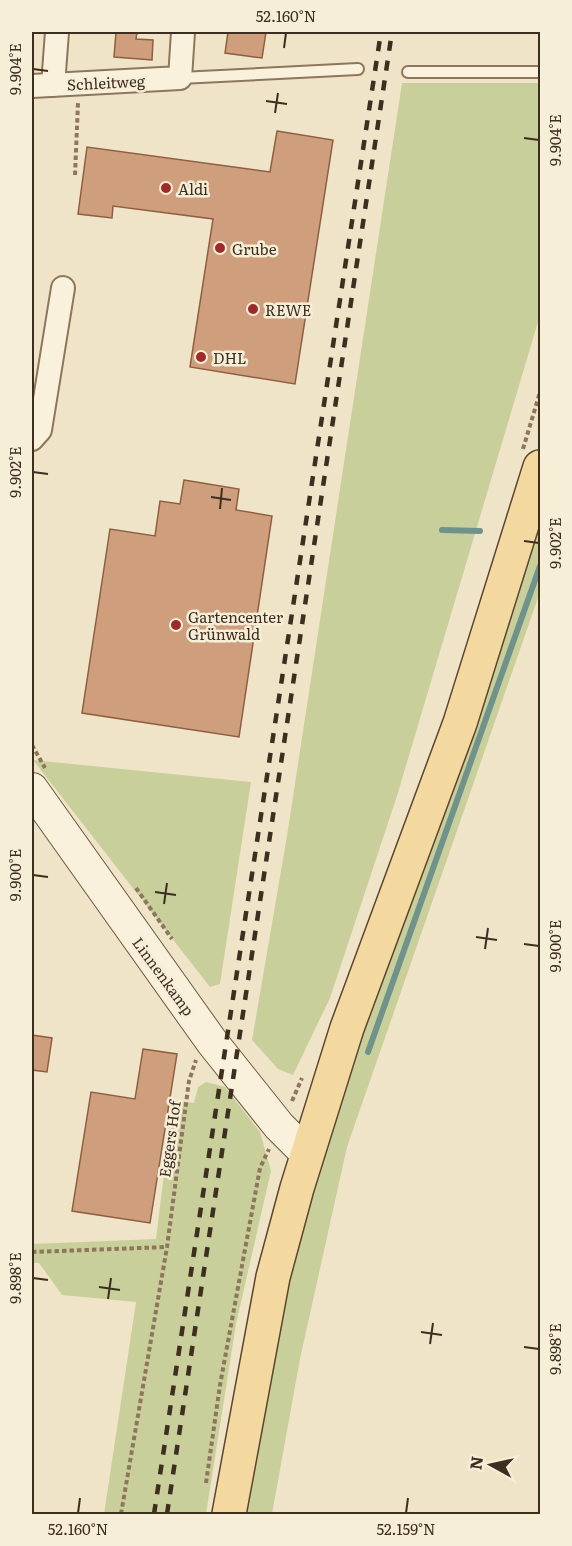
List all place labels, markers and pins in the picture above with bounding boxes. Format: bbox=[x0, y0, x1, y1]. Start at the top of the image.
place label: Aldi bbox=[178, 177, 208, 200]
marker: Aldi bbox=[159, 181, 173, 195]
place label: Grube bbox=[232, 237, 277, 260]
marker: Grube bbox=[213, 241, 227, 255]
place label: REWE bbox=[265, 298, 311, 321]
marker: REWE bbox=[246, 302, 260, 316]
place label: DHL bbox=[213, 346, 247, 369]
marker: DHL bbox=[194, 350, 208, 364]
place label: Gartencenter Grünwald bbox=[188, 605, 283, 645]
marker: Gartencenter Grünwald bbox=[169, 618, 183, 632]

